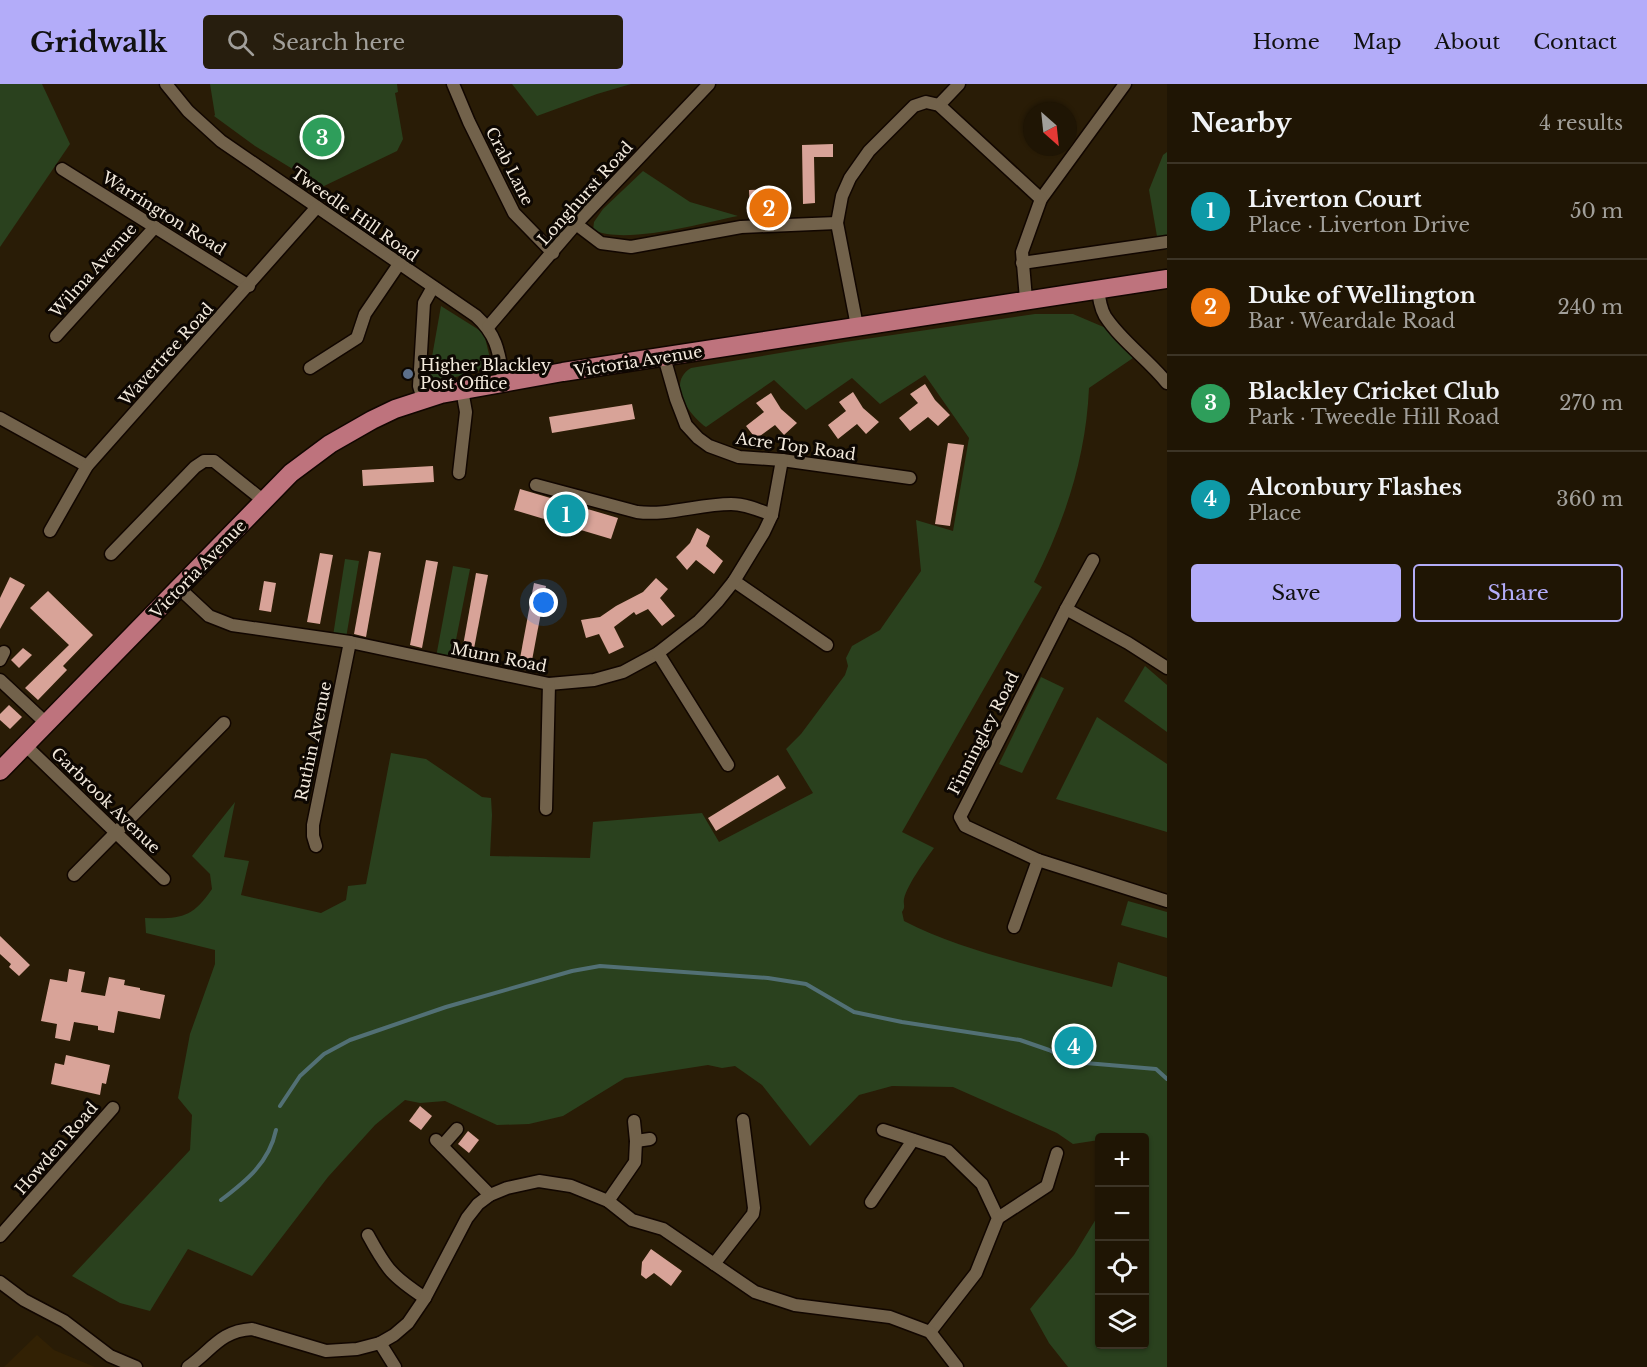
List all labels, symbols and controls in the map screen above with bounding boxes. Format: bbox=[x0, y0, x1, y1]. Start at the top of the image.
search box bbox=[203, 15, 623, 69]
text: Gridwalk bbox=[30, 25, 167, 60]
icon: search bbox=[224, 26, 257, 59]
text: Search here bbox=[272, 29, 405, 56]
text: Home bbox=[1253, 29, 1320, 55]
text: Map bbox=[1353, 29, 1401, 55]
text: About bbox=[1434, 29, 1500, 55]
text: Contact bbox=[1533, 29, 1617, 55]
north arrow bbox=[1023, 102, 1077, 156]
text: Nearby bbox=[1191, 107, 1292, 139]
text: 4 results bbox=[1539, 111, 1623, 135]
pin: 3 bbox=[302, 115, 342, 160]
street label: Crab Lane bbox=[482, 124, 538, 208]
street label: Longhurst Road bbox=[533, 137, 637, 249]
street label: Tweedle Hill Road bbox=[287, 163, 423, 266]
street label: Warrington Road bbox=[98, 166, 230, 259]
pin: 2 bbox=[750, 186, 788, 230]
text: Liverton Court bbox=[1248, 186, 1422, 213]
text: 1 bbox=[1206, 199, 1215, 223]
text: 50 m bbox=[1570, 199, 1623, 223]
text: Place · Liverton Drive bbox=[1248, 213, 1470, 237]
street label: Wilma Avenue bbox=[45, 219, 141, 322]
text: Duke of Wellington bbox=[1248, 282, 1476, 309]
text: 2 bbox=[1204, 295, 1217, 319]
text: 240 m bbox=[1558, 295, 1623, 319]
street label: Wavertree Road bbox=[114, 298, 217, 410]
text: Bar · Weardale Road bbox=[1248, 309, 1455, 333]
street label: Victoria Avenue bbox=[571, 341, 704, 381]
place label: Higher Blackley Post Office bbox=[420, 355, 552, 393]
marker: Higher Blackley Post Office bbox=[401, 367, 415, 381]
text: Blackley Cricket Club bbox=[1248, 378, 1500, 405]
text: 3 bbox=[1204, 391, 1217, 415]
text: 270 m bbox=[1559, 391, 1623, 415]
text: Park · Tweedle Hill Road bbox=[1248, 405, 1499, 429]
street label: Acre Top Road bbox=[734, 428, 857, 464]
text: Alconbury Flashes bbox=[1248, 474, 1462, 501]
text: 4 bbox=[1204, 487, 1217, 511]
text: 360 m bbox=[1556, 487, 1623, 511]
pin: 1 bbox=[546, 492, 586, 536]
text: Place bbox=[1248, 501, 1302, 525]
street label: Victoria Avenue bbox=[145, 515, 250, 623]
button: Save bbox=[1191, 564, 1401, 622]
button: Share bbox=[1413, 564, 1623, 622]
your location bbox=[529, 588, 558, 617]
street label: Munn Road bbox=[449, 638, 549, 676]
street label: Finningley Road bbox=[943, 668, 1023, 798]
street label: Ruthin Avenue bbox=[291, 679, 335, 803]
street label: Garbrook Avenue bbox=[47, 743, 165, 857]
pin: 4 bbox=[1054, 1024, 1094, 1068]
street label: Howden Road bbox=[10, 1098, 102, 1198]
map controls bbox=[1095, 1133, 1149, 1349]
button: + bbox=[1095, 1133, 1149, 1187]
button: − bbox=[1095, 1187, 1149, 1241]
button: locate bbox=[1095, 1241, 1149, 1295]
button: layers bbox=[1095, 1295, 1149, 1349]

